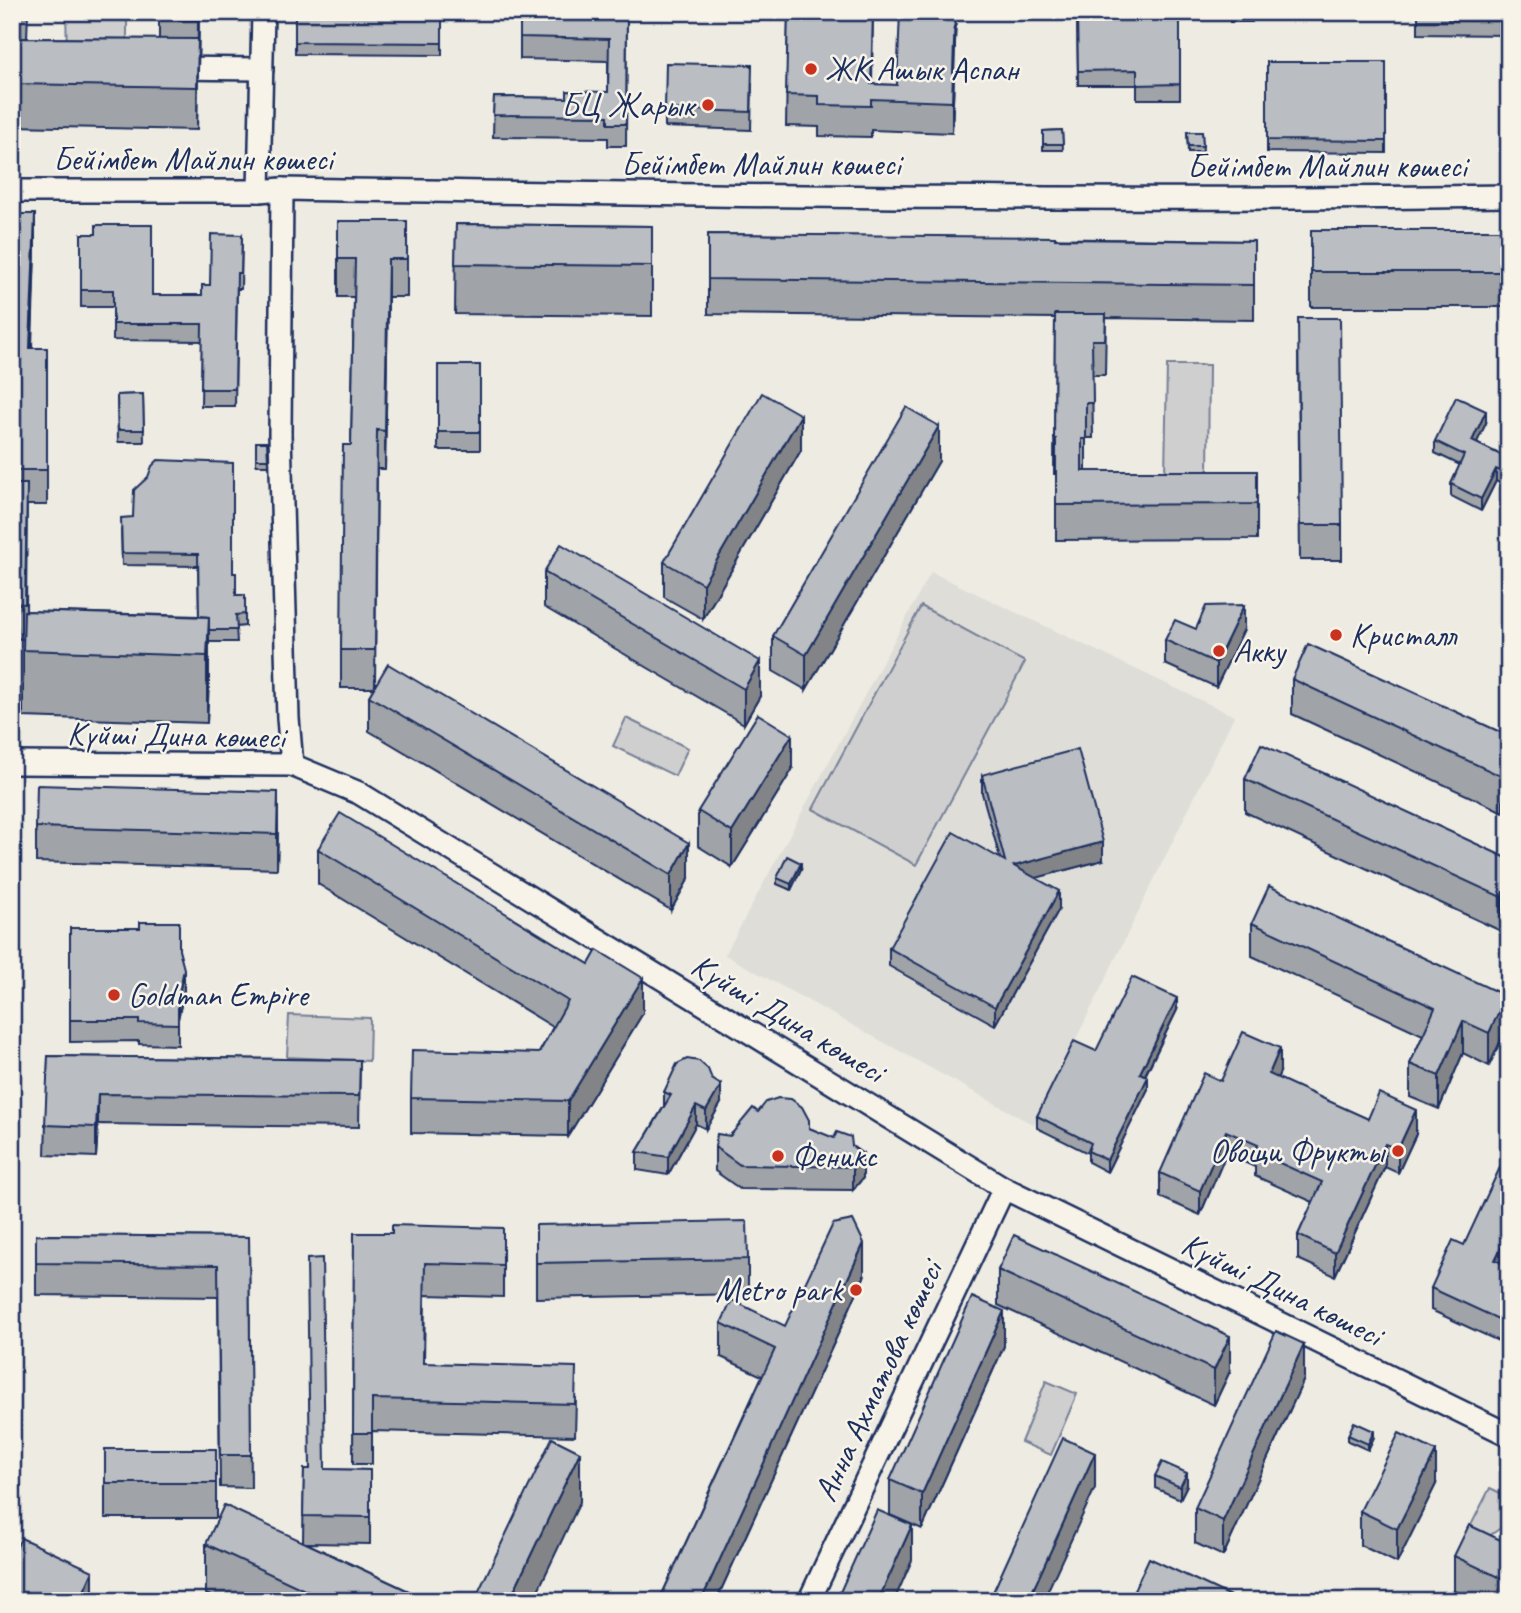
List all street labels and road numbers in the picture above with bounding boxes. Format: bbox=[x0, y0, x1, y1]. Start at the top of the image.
street label: Бейімбет Майлин көшесі bbox=[53, 138, 337, 180]
street label: Бейімбет Майлин көшесі bbox=[621, 143, 905, 185]
street label: Бейімбет Майлин көшесі bbox=[1187, 145, 1471, 187]
street label: Күйші Дина көшесі bbox=[67, 712, 289, 758]
street label: Күйші Дина көшесі bbox=[684, 944, 895, 1094]
street label: Күйші Дина көшесі bbox=[1175, 1222, 1393, 1357]
street label: Анна Ахматова көшесі bbox=[804, 1251, 954, 1508]

